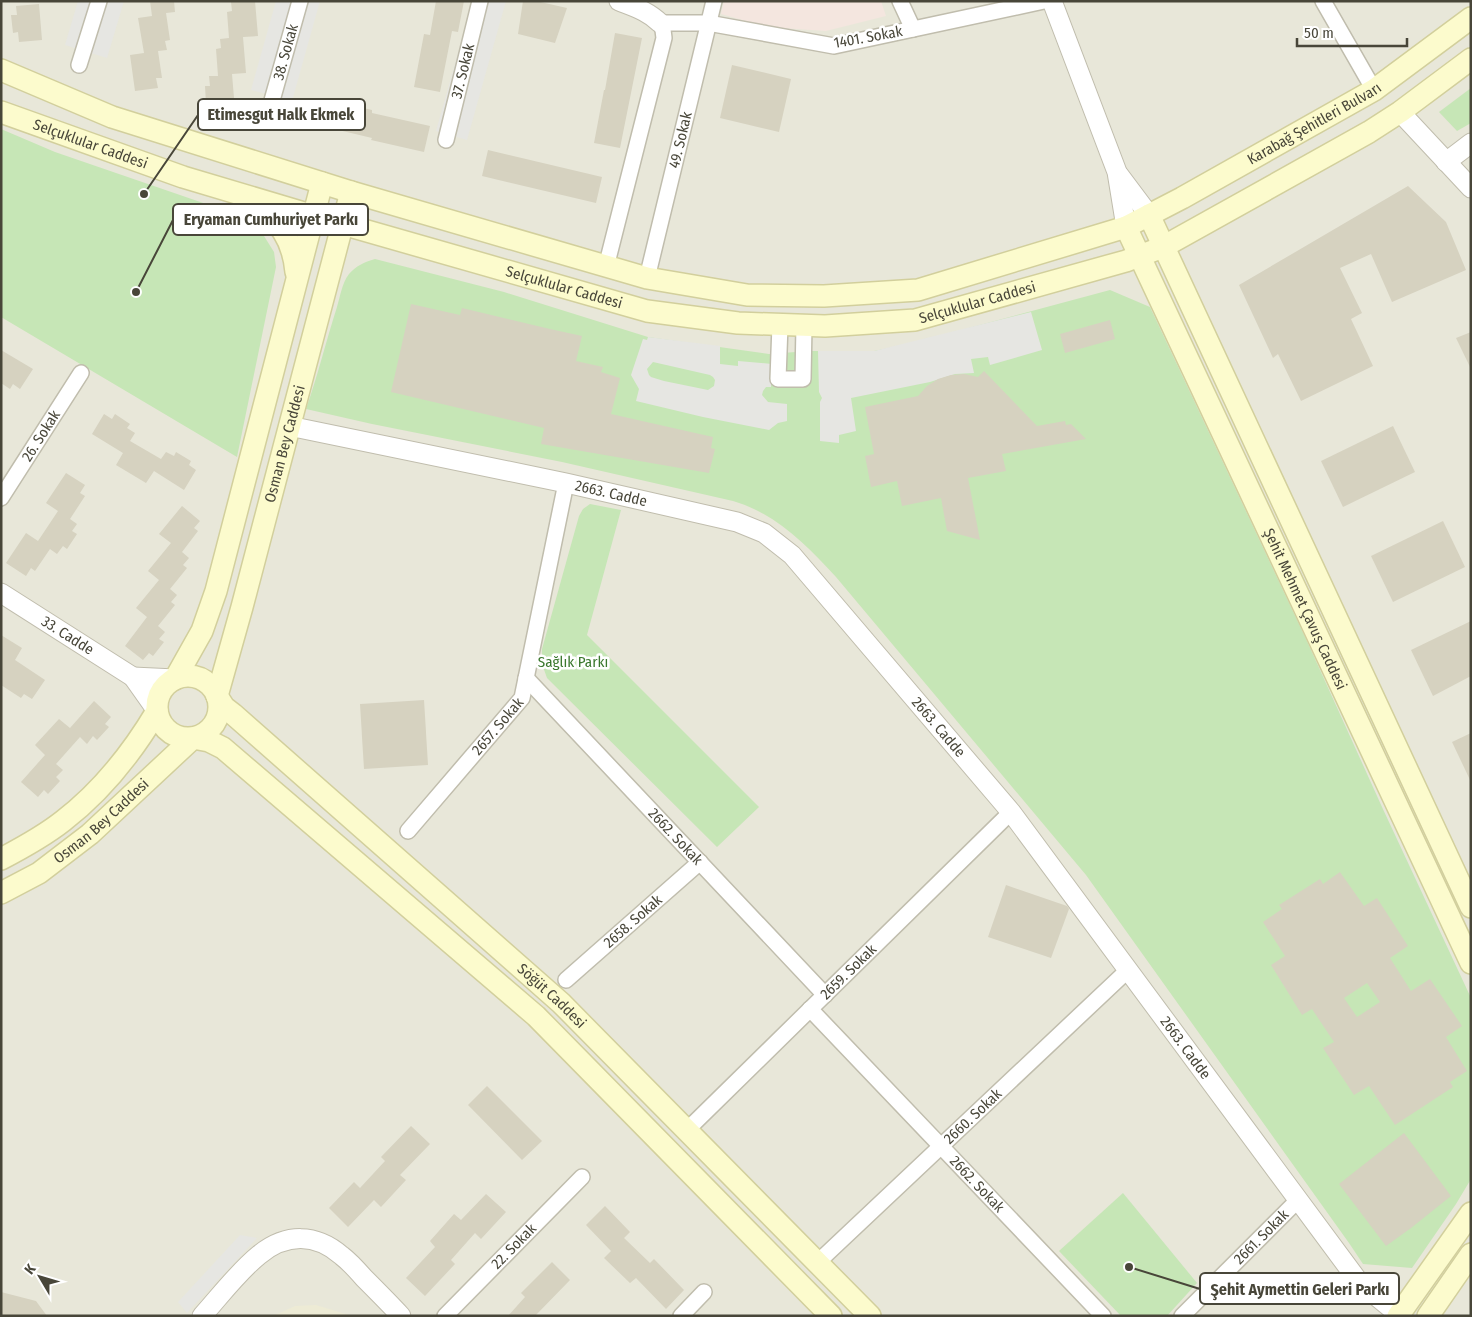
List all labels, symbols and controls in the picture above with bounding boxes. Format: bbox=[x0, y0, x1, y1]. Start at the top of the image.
scale bar bbox=[1297, 15, 1407, 47]
street label: 38. Sokak bbox=[269, 22, 302, 82]
street label: 1401. Sokak bbox=[832, 22, 904, 52]
text: 50 m bbox=[1304, 24, 1334, 42]
street label: 37. Sokak bbox=[447, 42, 478, 100]
street label: Karabağ Şehitleri Bulvarı bbox=[1244, 79, 1385, 168]
callout: Etimesgut Halk Ekmek bbox=[198, 99, 365, 130]
text: Etimesgut Halk Ekmek bbox=[208, 105, 355, 124]
street label: 49. Sokak bbox=[665, 110, 696, 170]
street label: Selçuklular Caddesi bbox=[31, 115, 150, 173]
callout: Eryaman Cumhuriyet Parkı bbox=[173, 204, 368, 235]
text: Eryaman Cumhuriyet Parkı bbox=[184, 210, 358, 229]
street label: Selçuklular Caddesi bbox=[504, 262, 624, 312]
street label: Selçuklular Caddesi bbox=[917, 278, 1038, 327]
street label: Osman Bey Caddesi bbox=[261, 383, 309, 505]
street label: 26. Sokak bbox=[18, 407, 64, 465]
street label: 2663. Cadde bbox=[573, 476, 649, 510]
street label: Şehit Mehmet Çavuş Caddesi bbox=[1260, 526, 1351, 693]
street label: 33. Cadde bbox=[38, 612, 97, 659]
park label: Sağlık Parkı bbox=[538, 653, 608, 671]
street label: 2663. Cadde bbox=[908, 693, 969, 761]
street label: 2657. Sokak bbox=[468, 694, 527, 759]
street label: Osman Bey Caddesi bbox=[50, 775, 153, 868]
street label: 2662. Sokak bbox=[645, 805, 707, 869]
street label: 2658. Sokak bbox=[600, 891, 666, 952]
street label: 2659. Sokak bbox=[817, 940, 880, 1003]
street label: Söğüt Caddesi bbox=[514, 960, 590, 1032]
street label: 2663. Cadde bbox=[1157, 1013, 1215, 1083]
street label: 2660. Sokak bbox=[940, 1085, 1005, 1148]
street label: 2662. Sokak bbox=[946, 1152, 1008, 1216]
street label: 2661. Sokak bbox=[1230, 1206, 1292, 1268]
street label: 22. Sokak bbox=[488, 1220, 540, 1273]
north arrow bbox=[15, 1252, 65, 1302]
text: K bbox=[21, 1260, 40, 1278]
callout: Şehit Aymettin Geleri Parkı bbox=[1200, 1273, 1399, 1304]
text: Şehit Aymettin Geleri Parkı bbox=[1211, 1280, 1389, 1301]

